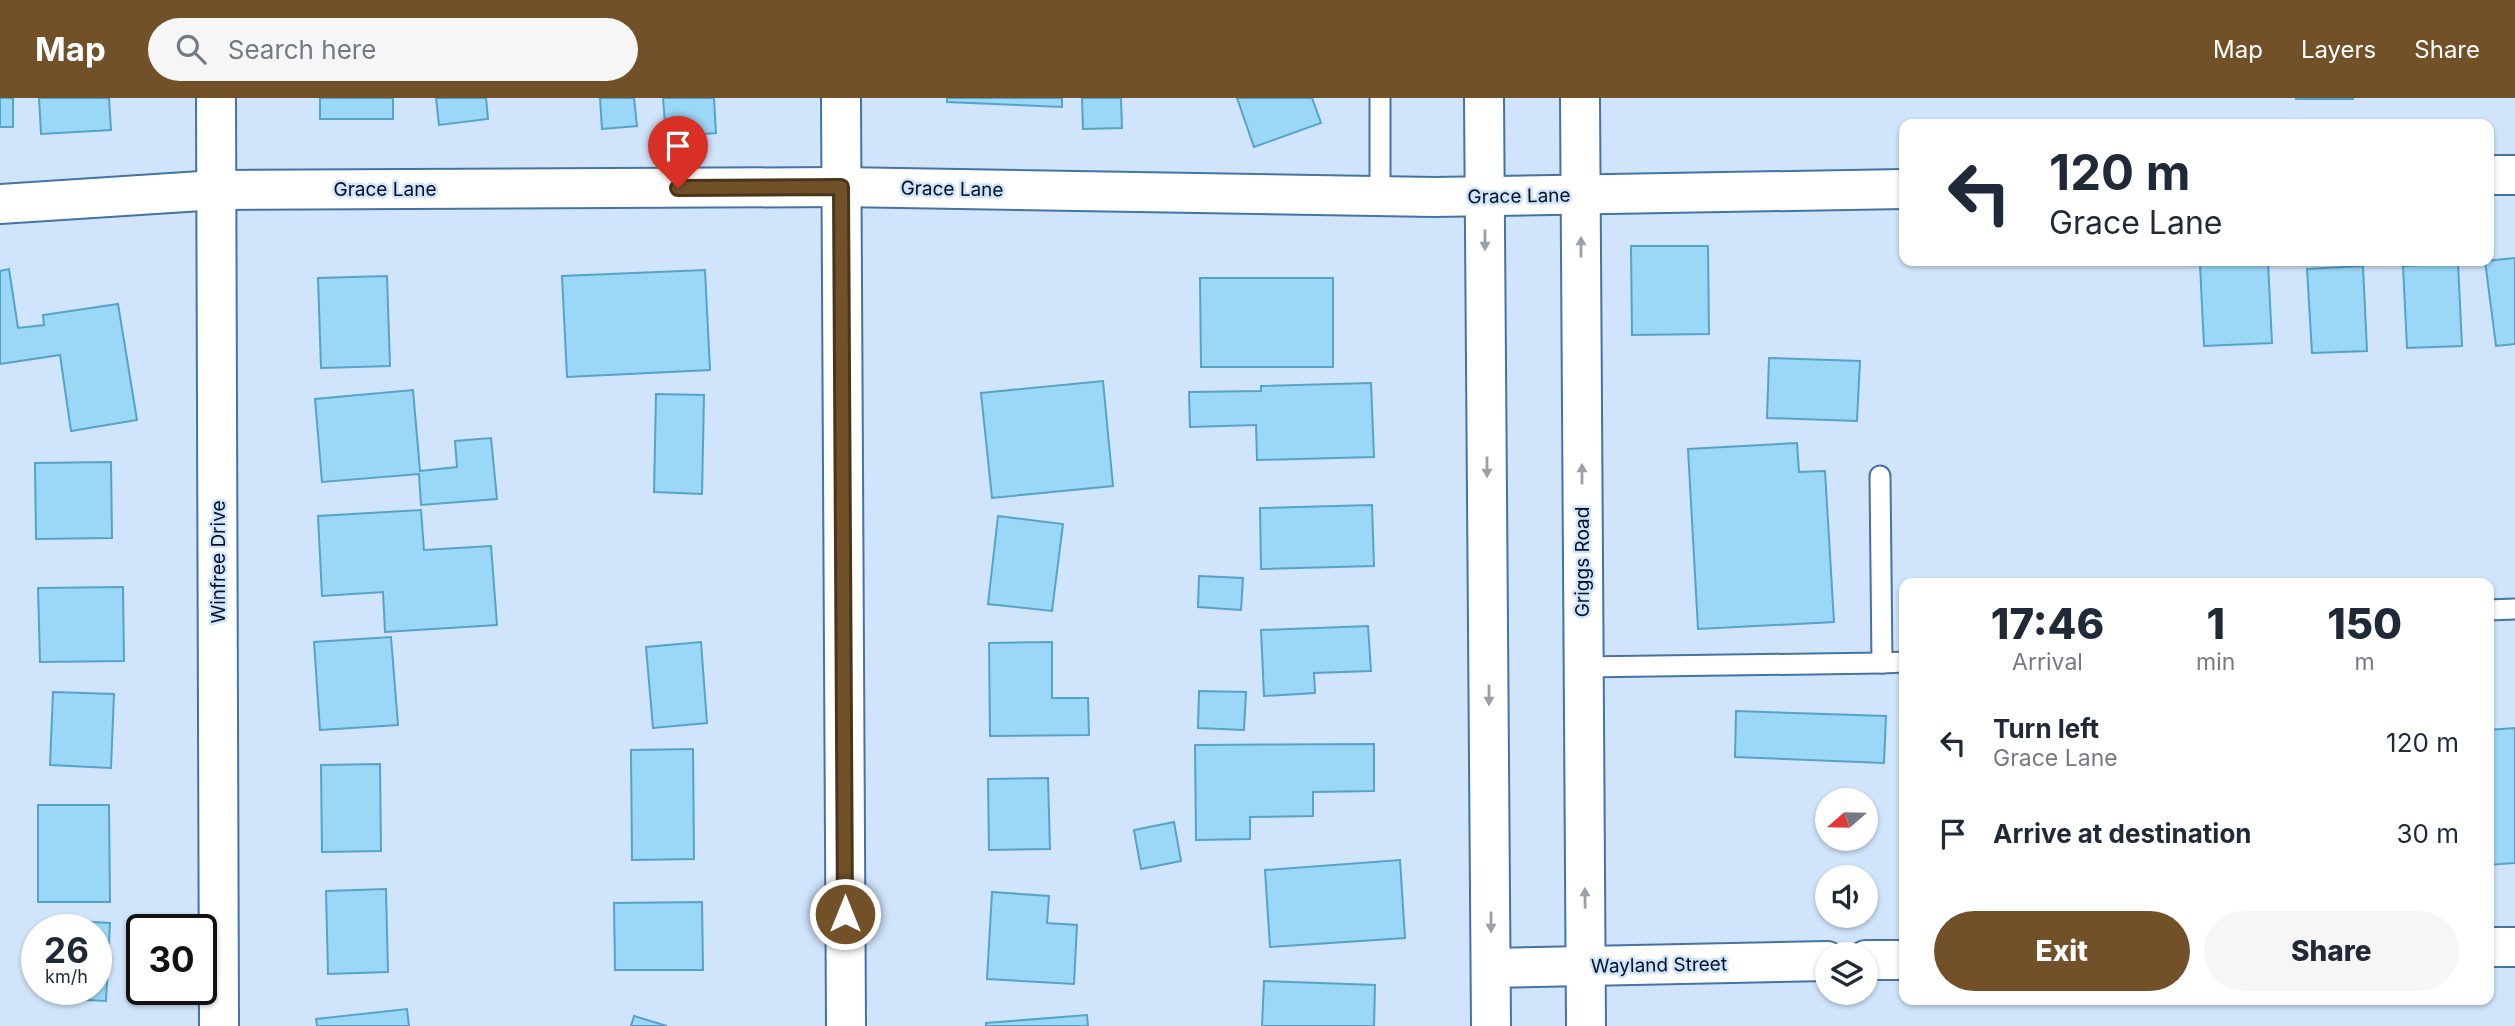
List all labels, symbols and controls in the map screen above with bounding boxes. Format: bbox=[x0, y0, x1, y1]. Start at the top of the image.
search box bbox=[148, 18, 638, 81]
text: Map bbox=[35, 29, 106, 69]
icon: search bbox=[172, 30, 210, 68]
text: Search here bbox=[228, 34, 376, 65]
text: Map bbox=[2213, 35, 2263, 64]
text: Layers bbox=[2301, 35, 2376, 64]
text: Share bbox=[2414, 35, 2480, 64]
pin bbox=[648, 116, 708, 188]
icon: arrive bbox=[659, 127, 697, 165]
text: 120 m bbox=[2049, 143, 2190, 202]
icon: left bbox=[1934, 147, 2025, 238]
street label: Grace Lane bbox=[900, 177, 1004, 201]
street label: Grace Lane bbox=[334, 178, 437, 201]
street label: Grace Lane bbox=[1467, 184, 1571, 208]
text: Grace Lane bbox=[2049, 203, 2222, 242]
one-way arrow bbox=[1479, 229, 1491, 251]
one-way arrow bbox=[1575, 236, 1587, 258]
one-way arrow bbox=[1481, 456, 1493, 478]
one-way arrow bbox=[1576, 463, 1588, 485]
street label: Winfree Drive bbox=[207, 500, 230, 624]
street label: Griggs Road bbox=[1571, 507, 1594, 617]
text: 17:46 bbox=[1991, 598, 2104, 649]
text: 1 bbox=[2206, 598, 2225, 649]
text: 150 bbox=[2327, 598, 2402, 649]
text: Arrival bbox=[2012, 648, 2083, 676]
text: min bbox=[2196, 648, 2235, 676]
text: m bbox=[2355, 648, 2375, 676]
one-way arrow bbox=[1483, 684, 1495, 706]
text: Turn left bbox=[1993, 713, 2099, 744]
icon: left bbox=[1934, 724, 1972, 762]
text: 120 m bbox=[2386, 727, 2459, 758]
text: Grace Lane bbox=[1993, 744, 2118, 772]
north arrow bbox=[1815, 788, 1878, 850]
map controls bbox=[1815, 788, 1878, 1005]
icon: arrive bbox=[1934, 815, 1972, 853]
text: Arrive at destination bbox=[1993, 818, 2252, 849]
text: 30 m bbox=[2396, 818, 2459, 849]
button: sound bbox=[1815, 865, 1878, 928]
position arrow bbox=[808, 877, 882, 951]
one-way arrow bbox=[1579, 887, 1591, 909]
one-way arrow bbox=[1485, 911, 1497, 933]
button: Exit bbox=[1934, 911, 2190, 991]
button: Share bbox=[2204, 911, 2459, 991]
speed limit sign: 30 bbox=[126, 914, 217, 1005]
text: 26 bbox=[44, 929, 89, 971]
button: layers bbox=[1815, 942, 1878, 1005]
street label: Wayland Street bbox=[1591, 952, 1727, 978]
text: km/h bbox=[45, 966, 88, 987]

